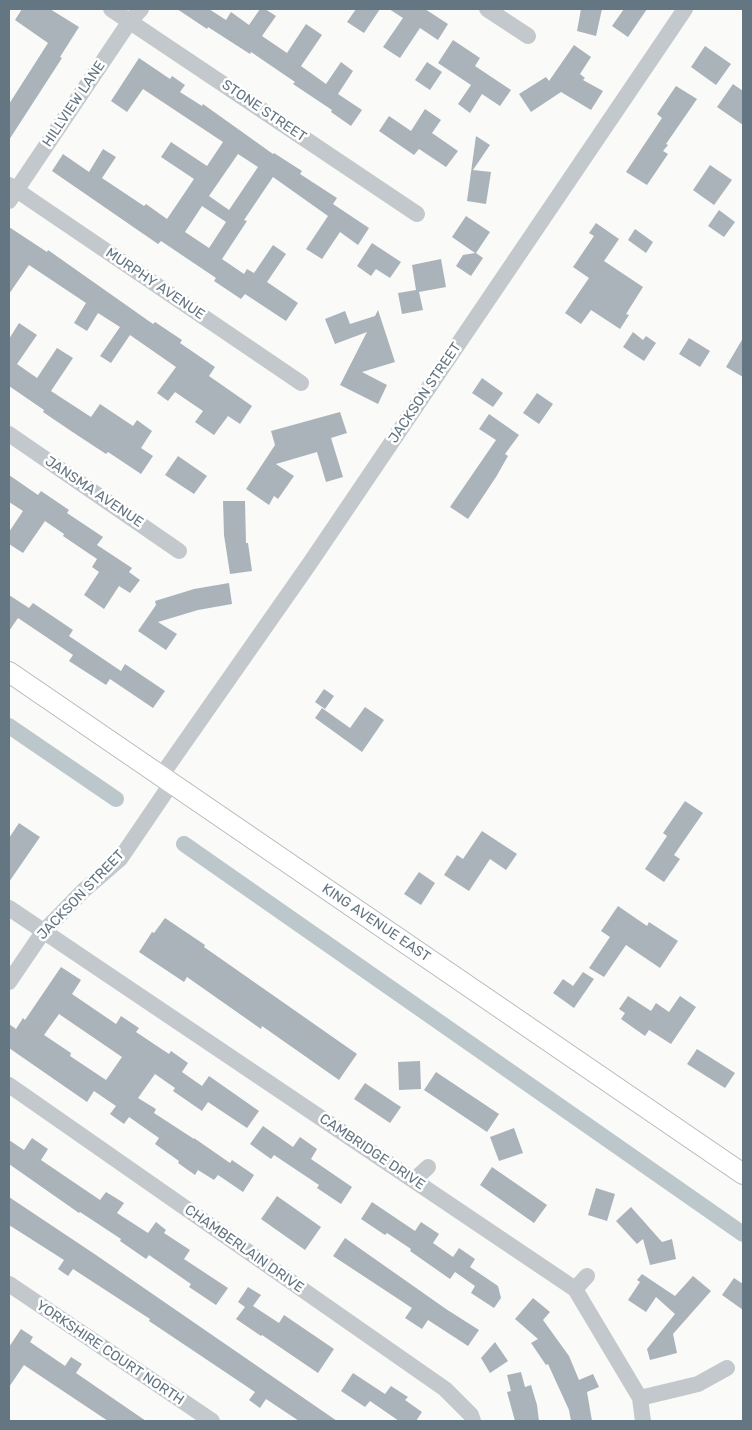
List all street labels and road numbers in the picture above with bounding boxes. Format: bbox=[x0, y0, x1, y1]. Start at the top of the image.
street label: HILLVIEW LANE bbox=[39, 58, 109, 150]
street label: STONE STREET bbox=[218, 76, 310, 146]
street label: MURPHY AVENUE bbox=[102, 245, 208, 323]
street label: JACKSON STREET bbox=[385, 340, 465, 446]
street label: JANSMA AVENUE bbox=[42, 453, 146, 531]
street label: JACKSON STREET bbox=[34, 847, 128, 943]
street label: KING AVENUE EAST bbox=[319, 880, 433, 966]
street label: CAMBRIDGE DRIVE bbox=[316, 1111, 428, 1193]
street label: CHAMBERLAIN DRIVE bbox=[181, 1202, 307, 1296]
street label: YORKSHIRE COURT NORTH bbox=[33, 1297, 187, 1409]

